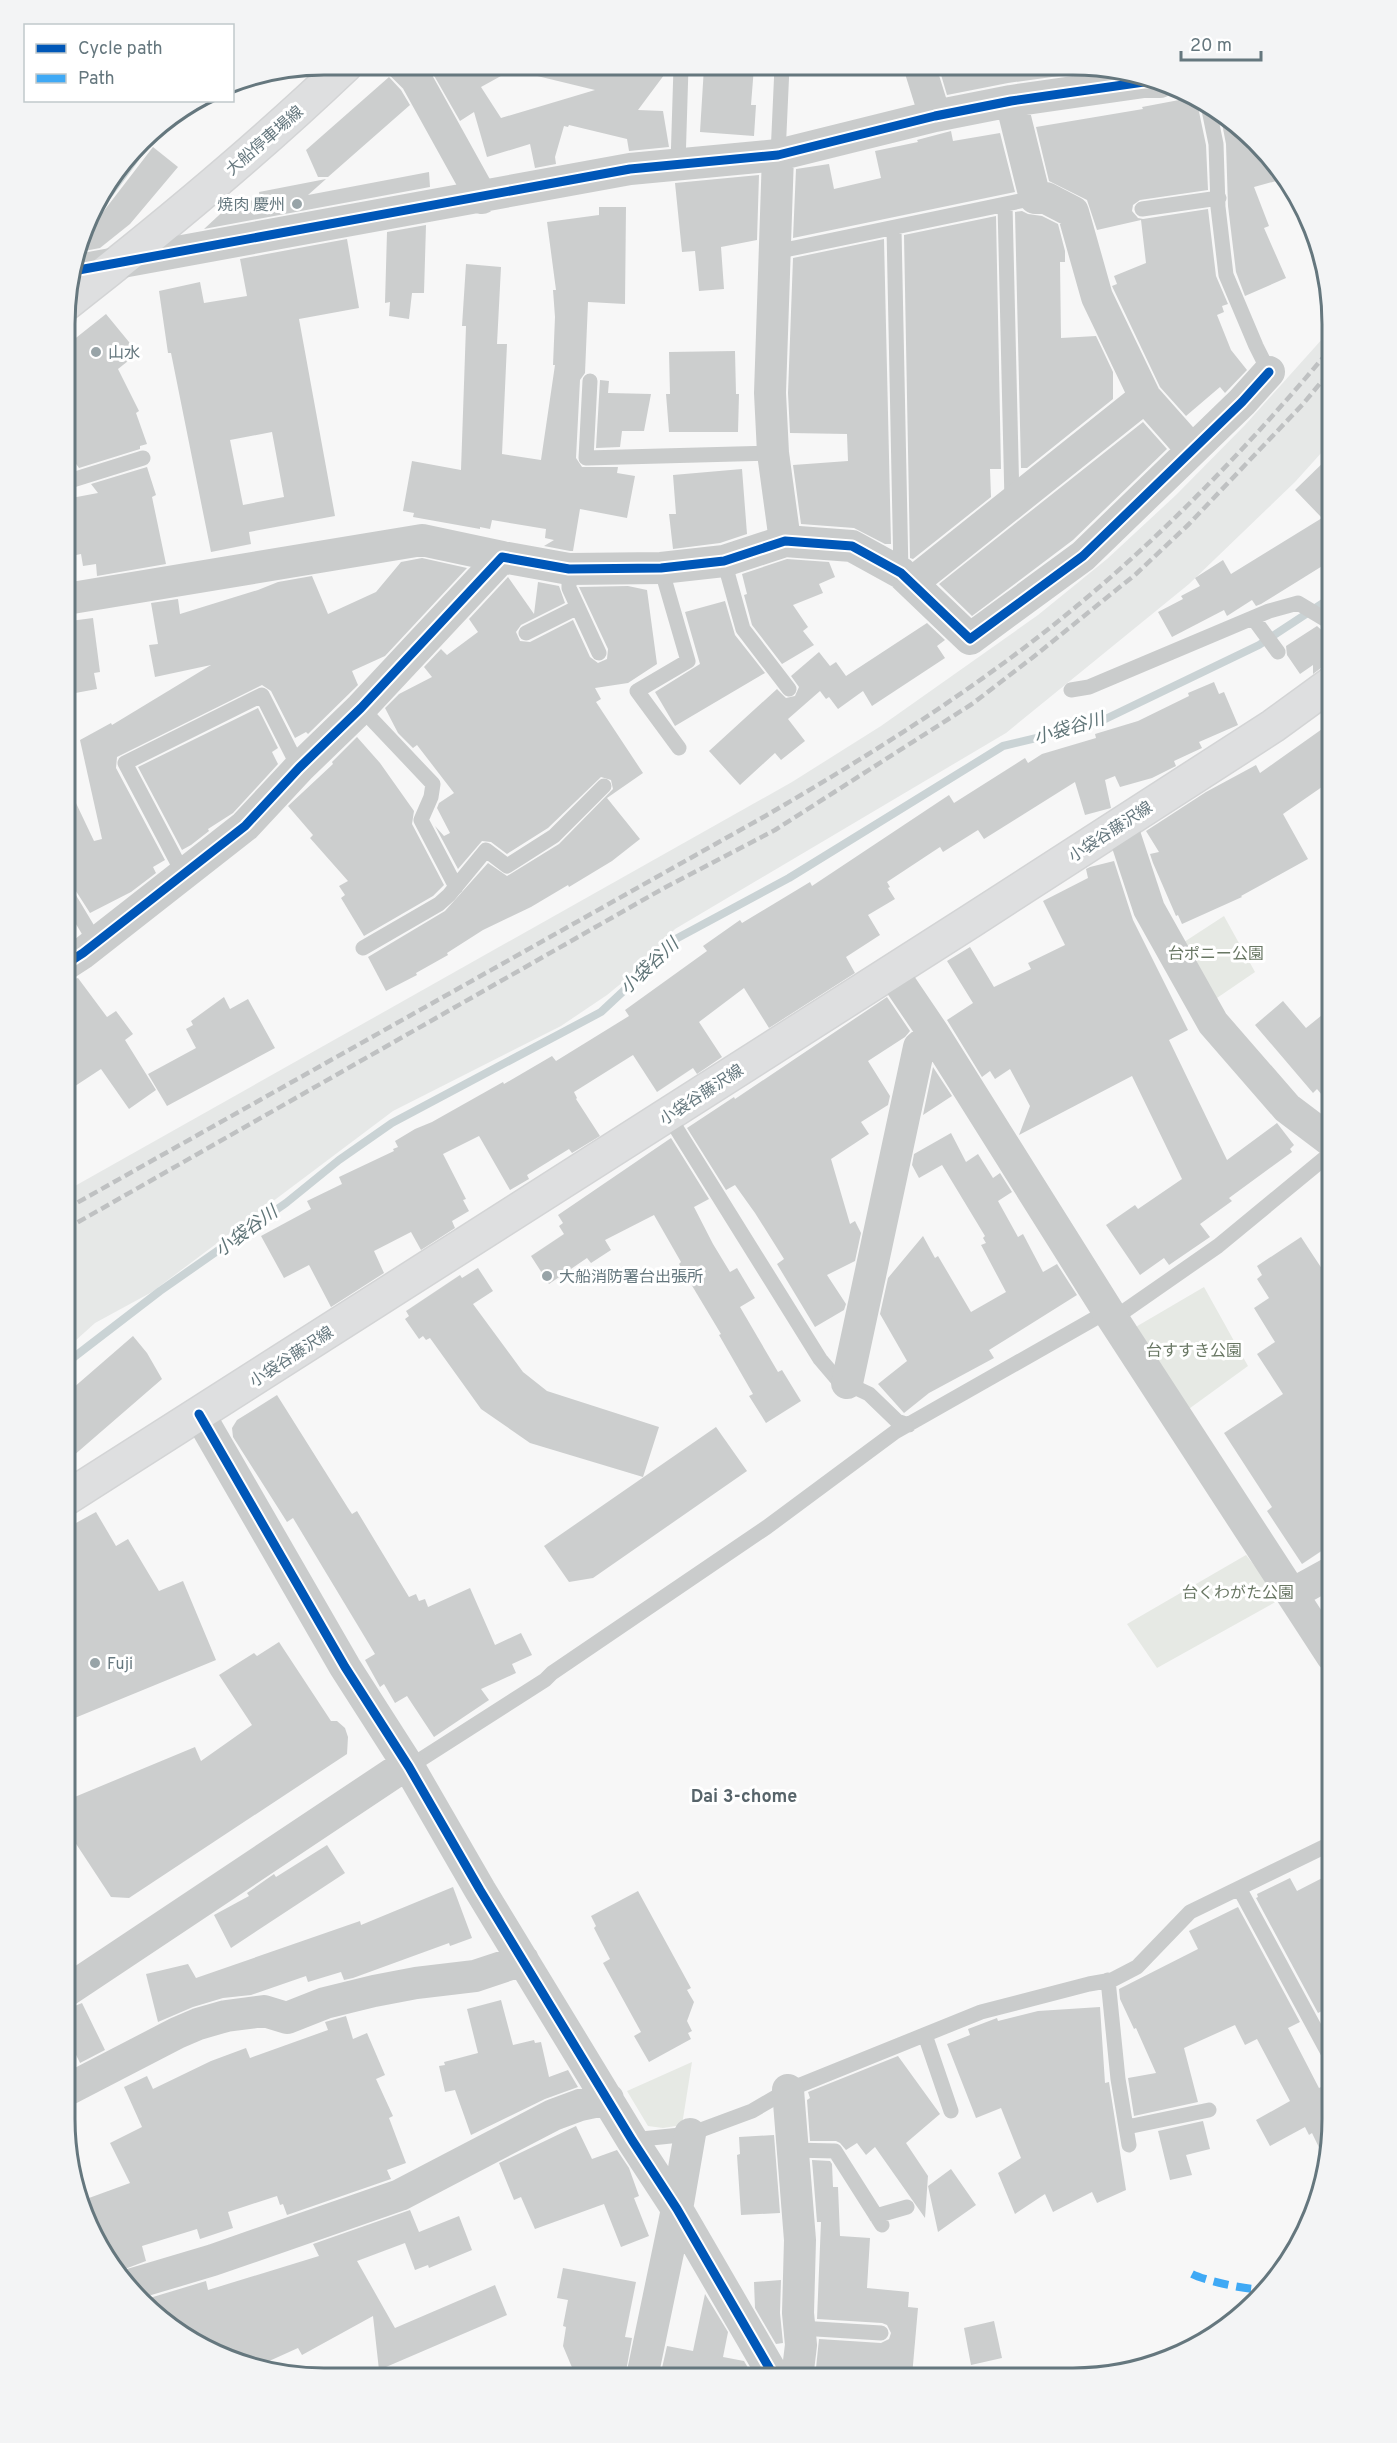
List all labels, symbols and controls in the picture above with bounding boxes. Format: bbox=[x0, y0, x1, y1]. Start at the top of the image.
legend bbox=[24, 24, 234, 102]
scale bar bbox=[1181, 24, 1260, 62]
text: 20 m bbox=[1190, 35, 1232, 58]
text: Cycle path bbox=[78, 38, 163, 61]
text: Path bbox=[78, 68, 115, 91]
street label: 大船停車場線 bbox=[223, 102, 308, 181]
place label: 焼肉 慶州 bbox=[217, 196, 285, 216]
marker: 焼肉 慶州 bbox=[290, 197, 304, 211]
place label: 山水 bbox=[108, 344, 140, 364]
marker: 山水 bbox=[89, 345, 103, 359]
water label: 小袋谷川 bbox=[1032, 708, 1109, 750]
street label: 小袋谷藤沢線 bbox=[1065, 798, 1157, 867]
water label: 小袋谷川 bbox=[616, 933, 686, 1000]
park label: 台ポニー公園 bbox=[1168, 945, 1264, 965]
street label: 小袋谷藤沢線 bbox=[656, 1061, 748, 1130]
water label: 小袋谷川 bbox=[211, 1201, 284, 1263]
place label: 大船消防署台出張所 bbox=[559, 1268, 703, 1288]
marker: 大船消防署台出張所 bbox=[540, 1269, 554, 1283]
street label: 小袋谷藤沢線 bbox=[246, 1323, 338, 1392]
park label: 台すすき公園 bbox=[1146, 1342, 1242, 1362]
park label: 台くわがた公園 bbox=[1182, 1584, 1294, 1604]
place label: Fuji bbox=[107, 1655, 133, 1675]
marker: Fuji bbox=[88, 1656, 102, 1670]
district label: Dai 3-chome bbox=[691, 1786, 797, 1809]

